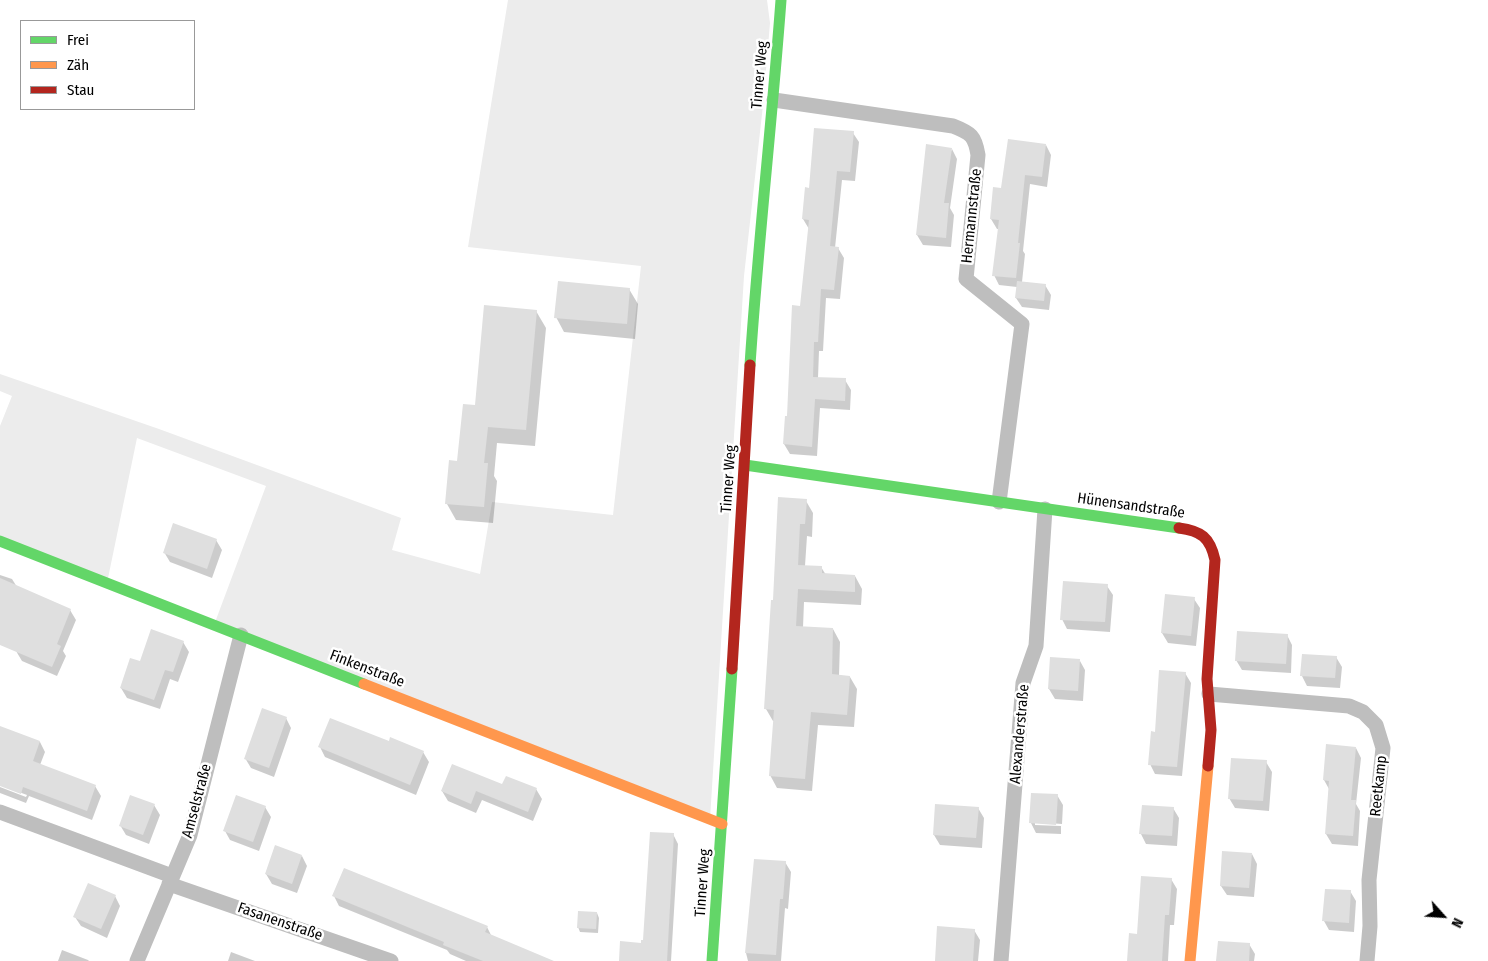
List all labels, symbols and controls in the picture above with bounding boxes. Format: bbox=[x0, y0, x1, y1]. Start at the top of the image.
legend bbox=[20, 20, 195, 110]
text: Frei bbox=[67, 31, 89, 49]
street label: Tinner Weg bbox=[748, 40, 772, 110]
text: Zäh bbox=[67, 56, 89, 74]
text: Stau bbox=[67, 81, 94, 99]
street label: Hermannstraße bbox=[958, 168, 986, 264]
street label: Tinner Weg bbox=[718, 444, 740, 514]
street label: Hünensandstraße bbox=[1076, 490, 1186, 522]
street label: Finkenstraße bbox=[327, 646, 407, 692]
street label: Alexanderstraße bbox=[1007, 683, 1033, 785]
street label: Reetkamp bbox=[1367, 755, 1391, 817]
street label: Amselstraße bbox=[178, 762, 216, 840]
street label: Tinner Weg bbox=[692, 848, 714, 918]
north arrow bbox=[1418, 891, 1468, 941]
street label: Fasanenstraße bbox=[235, 899, 325, 945]
text: N bbox=[1447, 915, 1466, 930]

